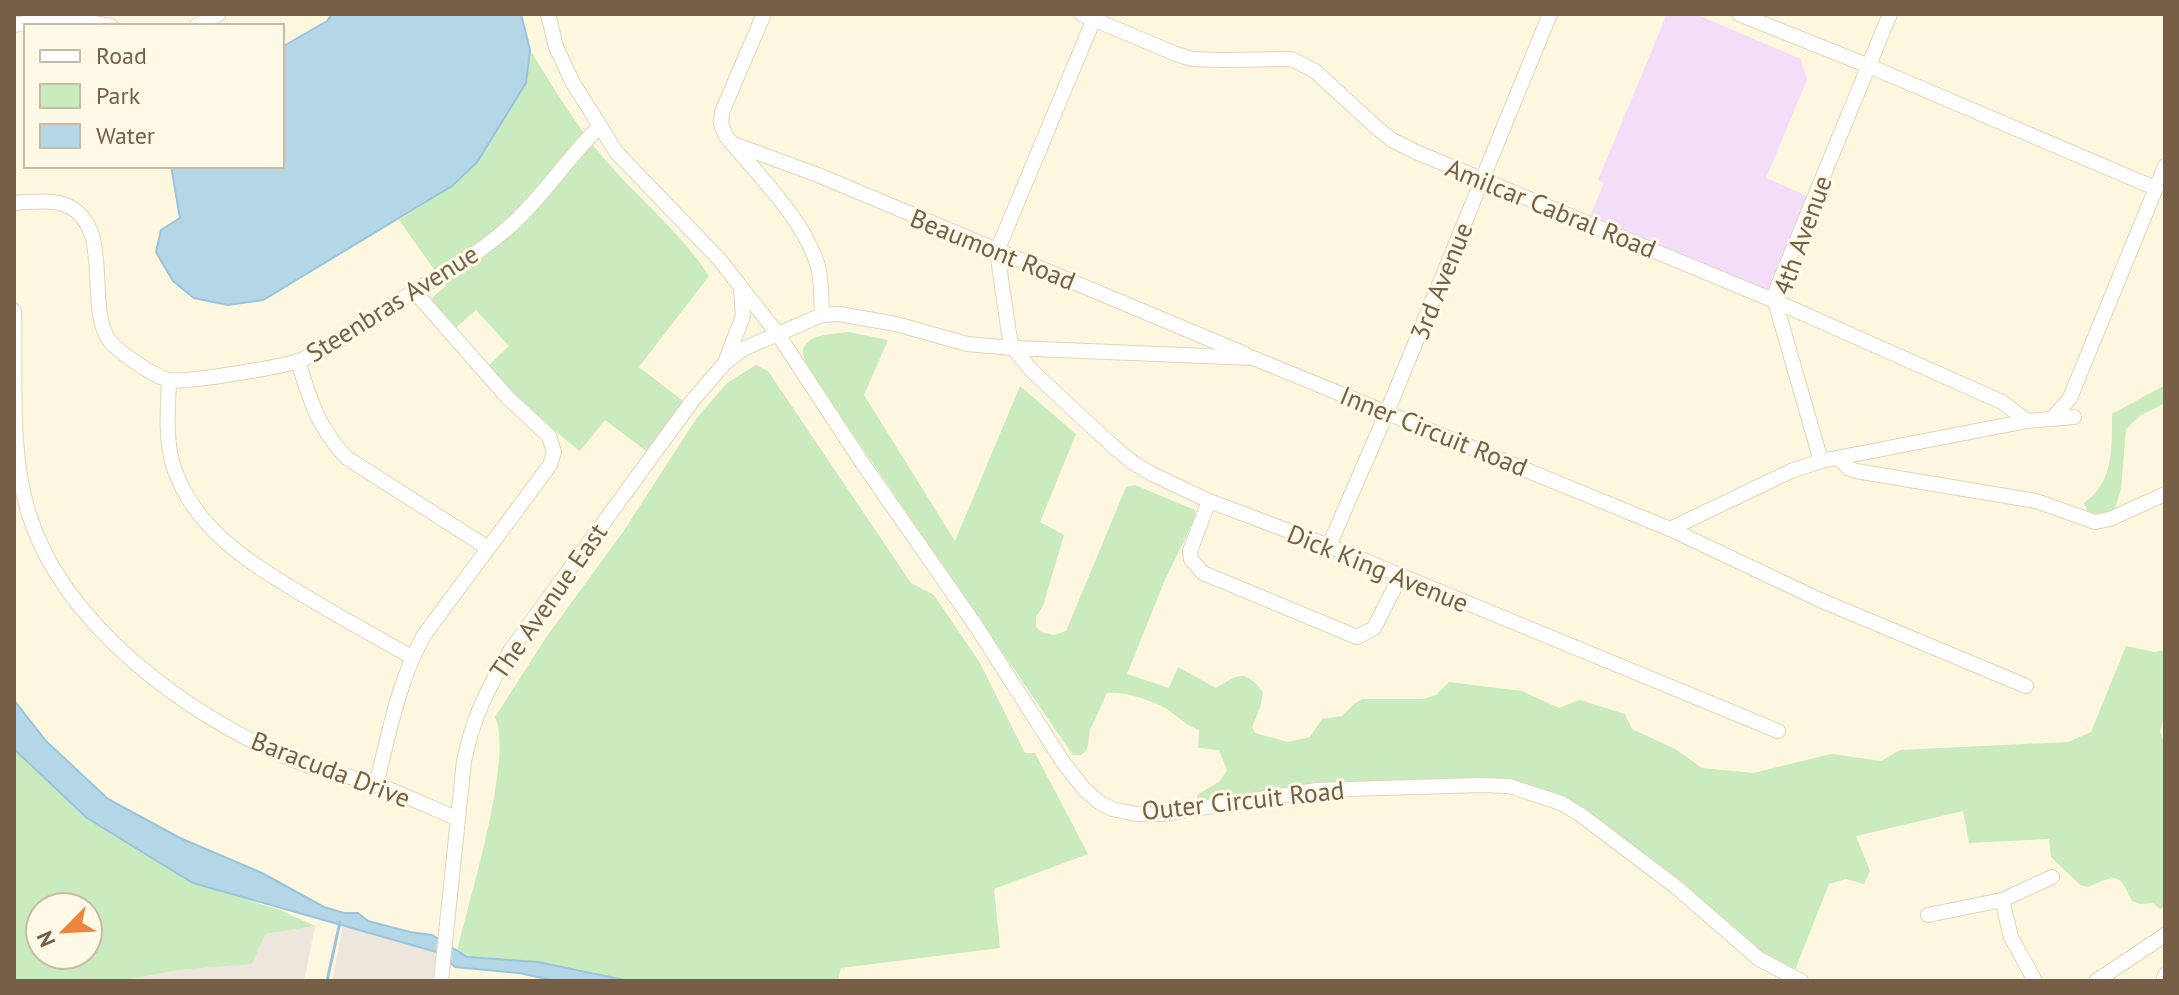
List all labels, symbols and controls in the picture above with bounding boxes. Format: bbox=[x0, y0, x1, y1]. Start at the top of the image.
legend bbox=[24, 24, 284, 168]
text: Road bbox=[96, 40, 147, 71]
text: Park bbox=[96, 80, 141, 111]
text: Water bbox=[96, 120, 155, 151]
street label: Amilcar Cabral Road bbox=[1441, 151, 1661, 265]
street label: 4th Avenue bbox=[1765, 171, 1839, 299]
street label: Beaumont Road bbox=[906, 201, 1080, 297]
street label: 3rd Avenue bbox=[1402, 217, 1480, 345]
street label: Steenbras Avenue bbox=[300, 237, 484, 369]
street label: Inner Circuit Road bbox=[1335, 378, 1533, 484]
street label: The Avenue East bbox=[482, 517, 614, 685]
street label: Dick King Avenue bbox=[1283, 517, 1473, 619]
street label: Baracuda Drive bbox=[247, 724, 415, 814]
street label: Outer Circuit Road bbox=[1140, 773, 1346, 827]
north arrow bbox=[24, 891, 104, 971]
text: N bbox=[30, 927, 61, 951]

